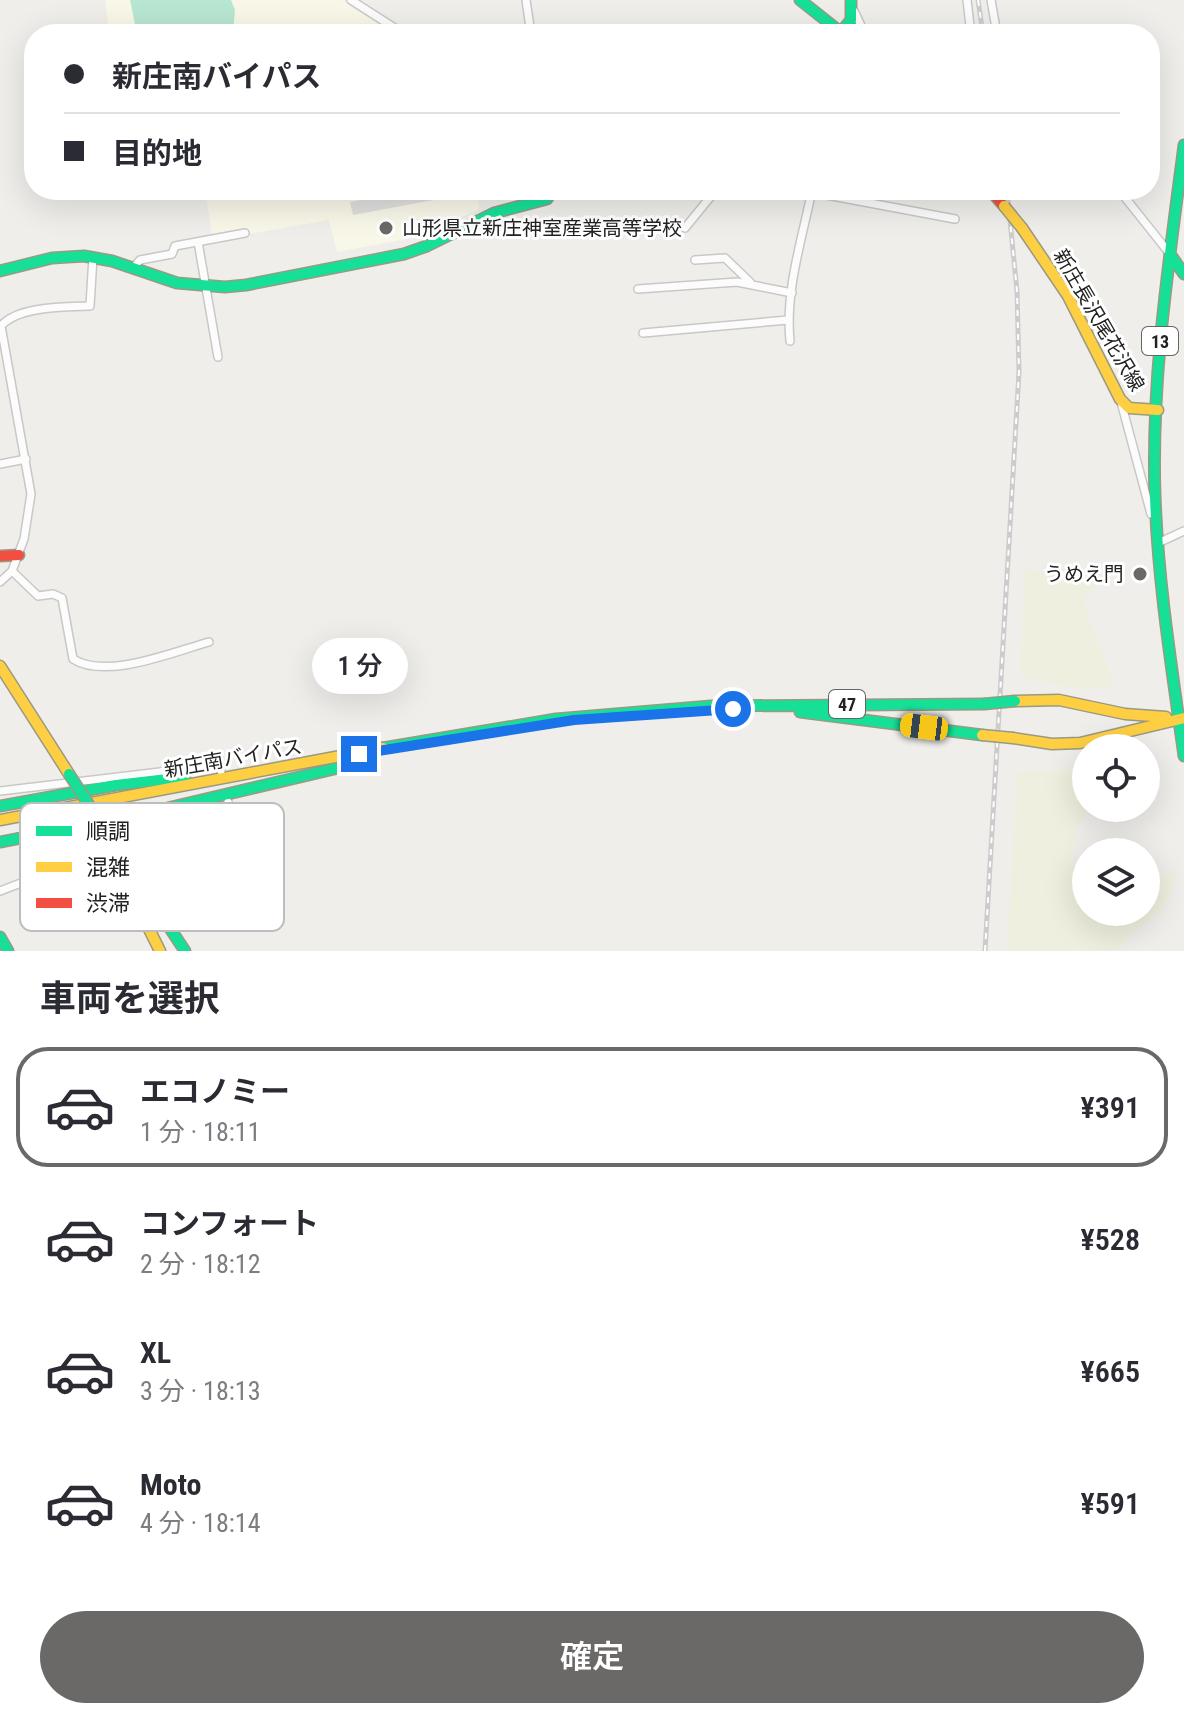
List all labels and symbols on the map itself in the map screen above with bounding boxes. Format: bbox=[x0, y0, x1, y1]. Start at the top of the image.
place label: 山形県立新庄神室産業高等学校 bbox=[402, 216, 682, 240]
marker: 山形県立新庄神室産業高等学校 bbox=[377, 219, 395, 237]
street label: 新庄長沢尾花沢線 bbox=[1049, 245, 1149, 395]
road number: 13 bbox=[1142, 327, 1178, 355]
place label: うめえ門 bbox=[1044, 562, 1124, 586]
marker: うめえ門 bbox=[1131, 565, 1149, 583]
callout: 1 分 bbox=[311, 638, 407, 694]
road number: 47 bbox=[829, 690, 865, 718]
route start bbox=[715, 691, 751, 727]
car bbox=[899, 712, 949, 742]
street label: 新庄南バイパス bbox=[162, 734, 304, 782]
route end bbox=[341, 736, 377, 772]
legend bbox=[20, 803, 284, 931]
text: 順調 bbox=[86, 819, 130, 844]
text: 混雑 bbox=[86, 855, 130, 880]
text: 渋滞 bbox=[86, 891, 130, 916]

